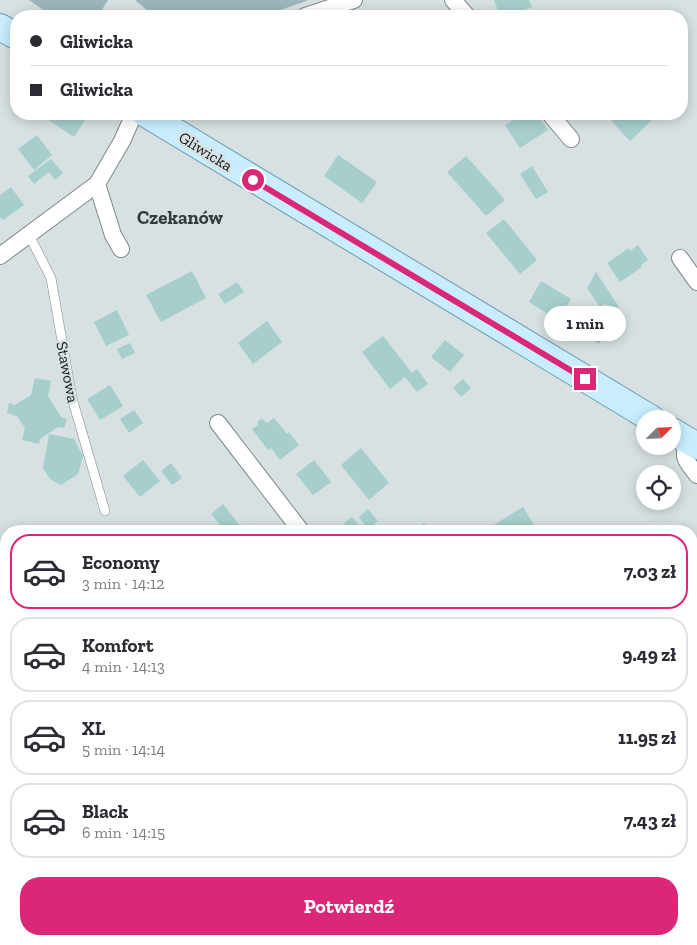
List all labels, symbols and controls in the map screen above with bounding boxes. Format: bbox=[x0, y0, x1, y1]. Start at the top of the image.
text: Gliwicka bbox=[60, 30, 133, 53]
text: Gliwicka bbox=[60, 78, 133, 101]
street label: Gliwicka bbox=[175, 128, 236, 175]
route start bbox=[242, 169, 264, 191]
district label: Czekanów bbox=[137, 206, 224, 229]
callout: 1 min bbox=[544, 306, 626, 342]
text: 1 min bbox=[566, 314, 604, 333]
street label: Stawowa bbox=[52, 340, 83, 405]
route end bbox=[574, 368, 596, 390]
north arrow bbox=[636, 410, 681, 455]
map controls bbox=[636, 410, 681, 510]
button: locate bbox=[636, 465, 681, 510]
icon: car bbox=[22, 549, 67, 594]
text: Economy bbox=[82, 551, 160, 574]
text: 7.03 zł bbox=[624, 560, 676, 583]
text: 3 min · 14:12 bbox=[82, 574, 164, 593]
icon: car bbox=[22, 632, 67, 677]
text: Komfort bbox=[82, 634, 154, 657]
text: 9.49 zł bbox=[622, 643, 676, 666]
text: 4 min · 14:13 bbox=[82, 657, 165, 676]
icon: car bbox=[22, 715, 67, 760]
text: XL bbox=[82, 717, 105, 740]
text: 11.95 zł bbox=[618, 726, 676, 749]
text: 5 min · 14:14 bbox=[82, 740, 165, 759]
icon: car bbox=[22, 798, 67, 843]
text: Black bbox=[82, 800, 128, 823]
text: 7.43 zł bbox=[624, 809, 676, 832]
text: 6 min · 14:15 bbox=[82, 823, 165, 842]
button: Potwierdź bbox=[20, 877, 678, 935]

